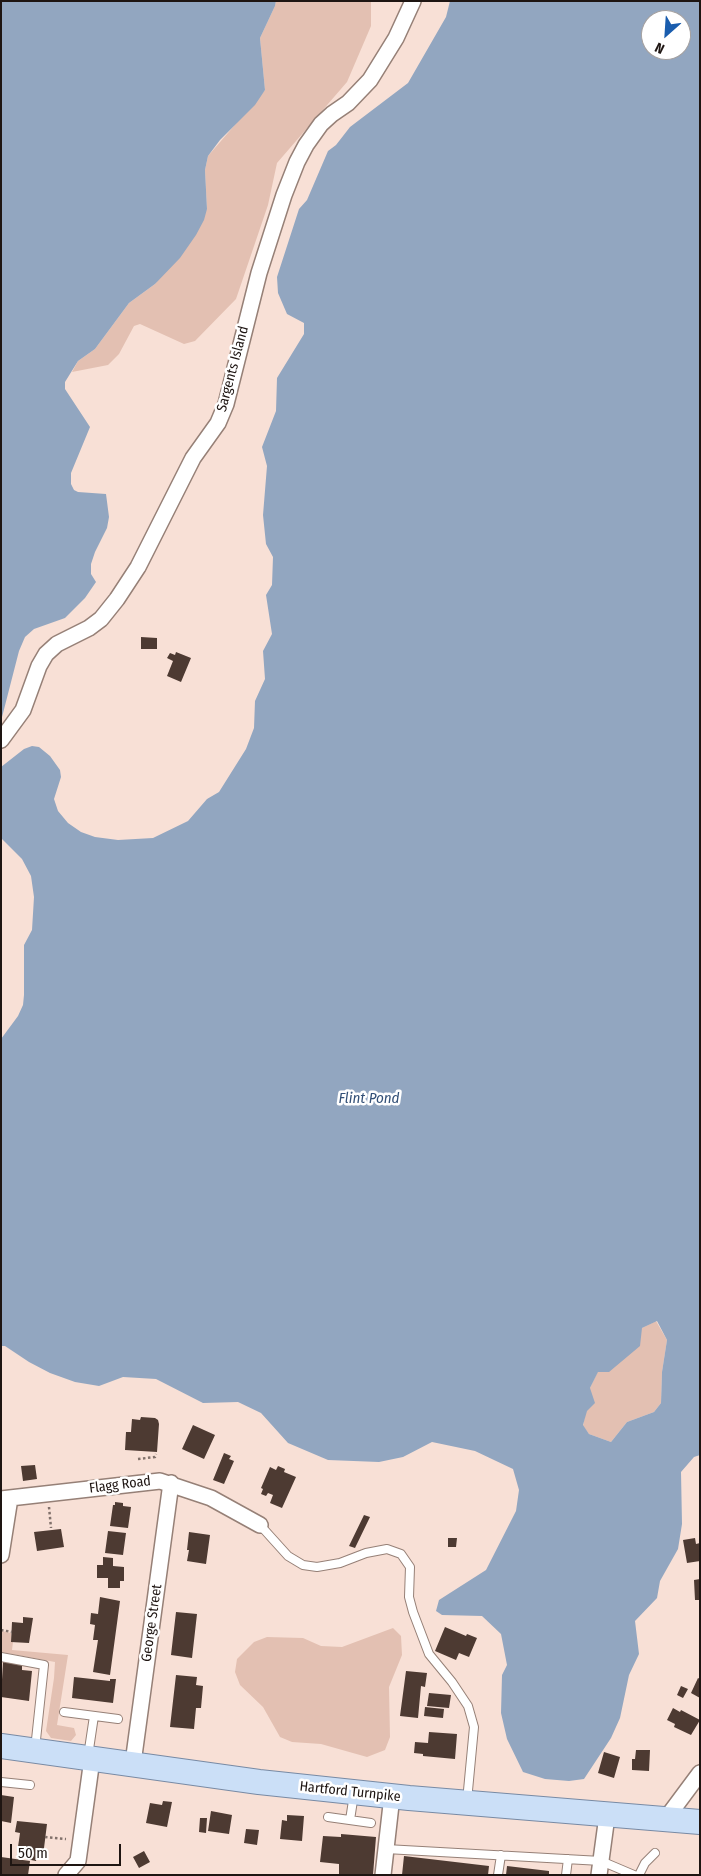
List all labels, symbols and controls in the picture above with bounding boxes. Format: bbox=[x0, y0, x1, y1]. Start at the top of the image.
north arrow bbox=[641, 10, 691, 60]
text: N bbox=[652, 39, 667, 58]
street label: Sargents Island bbox=[213, 324, 253, 414]
water label: Flint Pond bbox=[338, 1090, 400, 1108]
street label: Flagg Road bbox=[88, 1473, 152, 1497]
street label: George Street bbox=[138, 1583, 166, 1663]
street label: Hartford Turnpike bbox=[299, 1778, 401, 1806]
scale bar bbox=[12, 1834, 124, 1866]
text: 50 m bbox=[18, 1844, 48, 1862]

